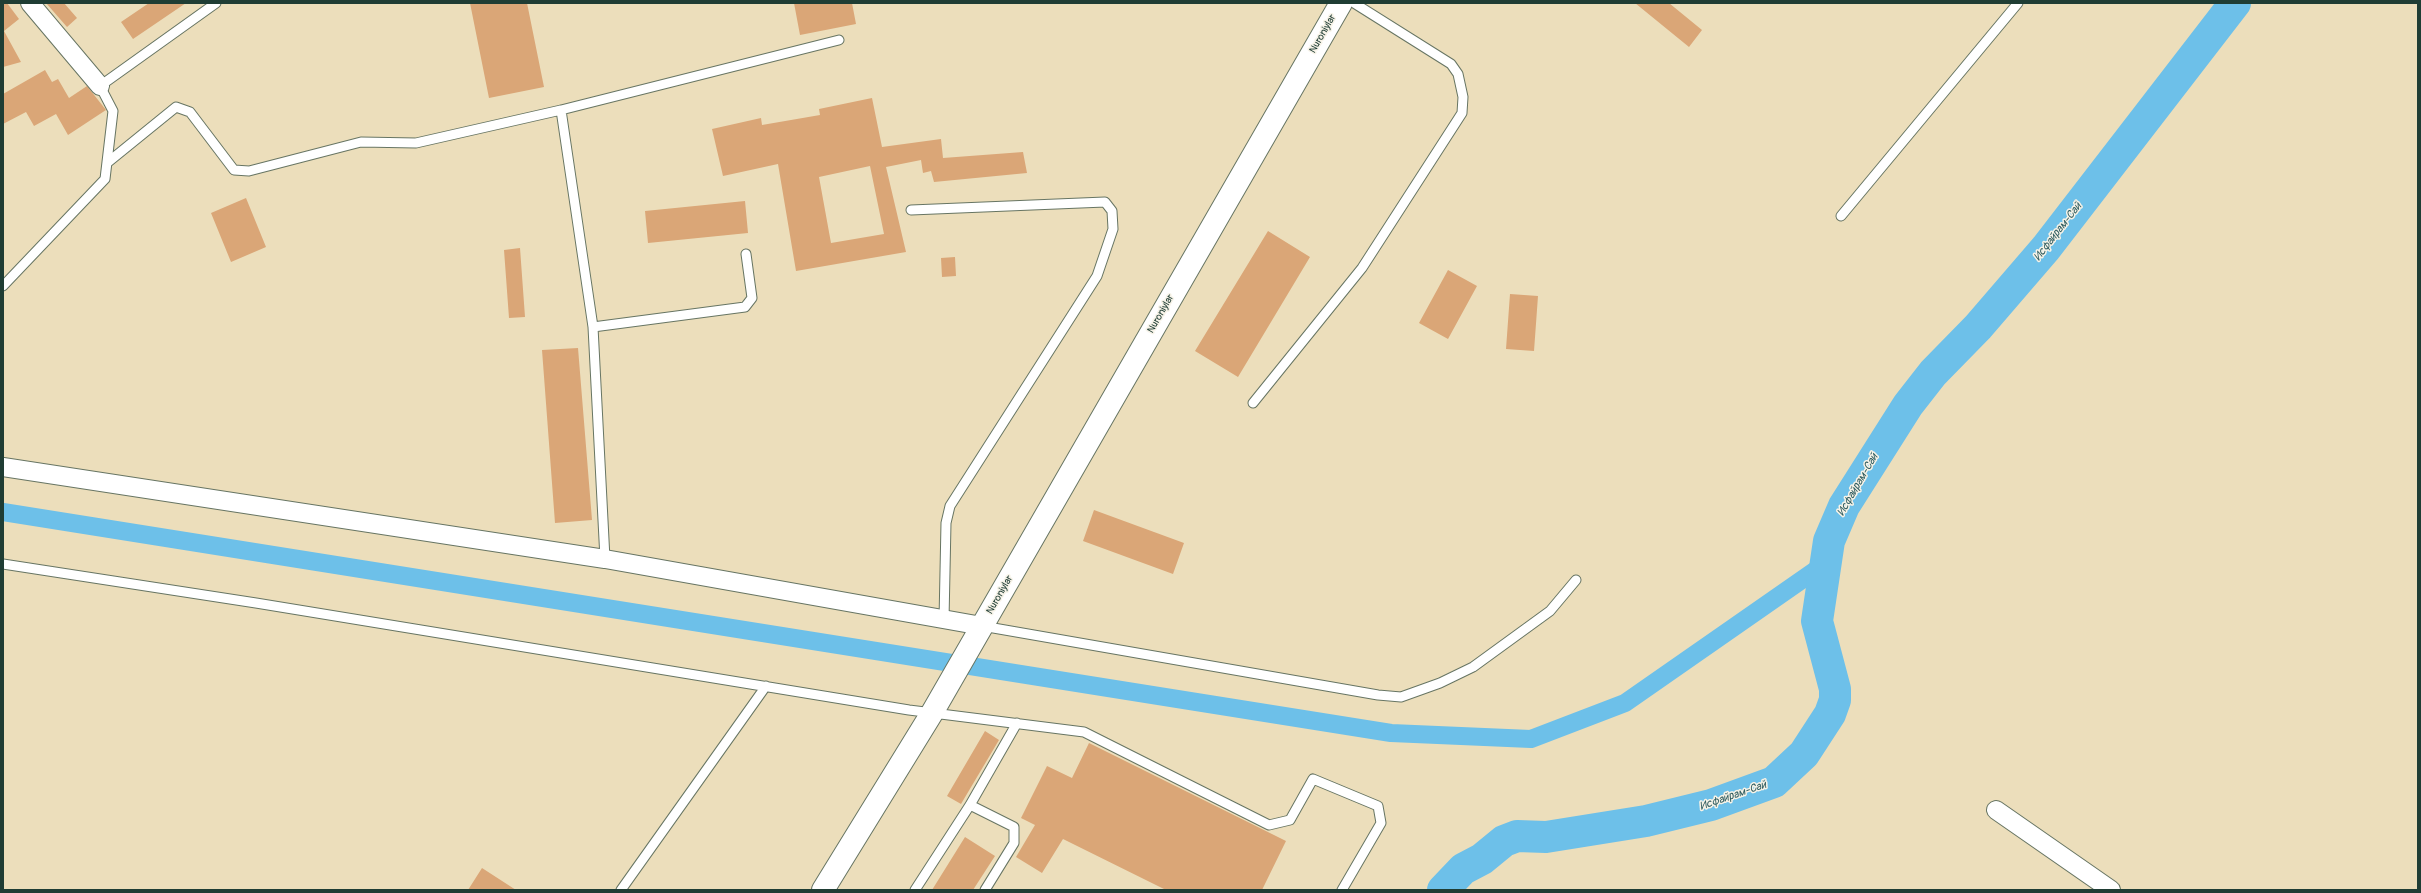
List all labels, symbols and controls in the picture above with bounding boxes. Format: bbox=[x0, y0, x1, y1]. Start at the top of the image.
street label: Nuroniylar bbox=[1307, 12, 1339, 56]
water label: Исфайрам-Сай bbox=[2031, 200, 2085, 264]
street label: Nuroniylar bbox=[1145, 292, 1177, 336]
water label: Исфайрам-Сай bbox=[1835, 451, 1881, 519]
street label: Nuroniylar bbox=[984, 573, 1016, 617]
water label: Исфайрам-Сай bbox=[1698, 778, 1768, 814]

